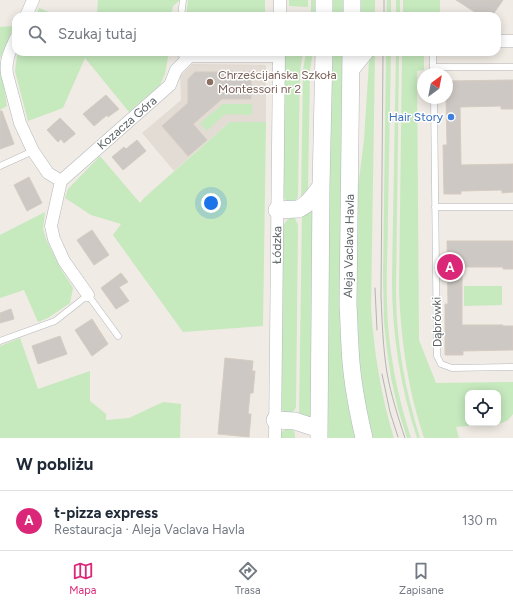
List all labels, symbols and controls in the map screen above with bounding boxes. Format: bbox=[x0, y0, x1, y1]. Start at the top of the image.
search box bbox=[12, 12, 501, 56]
icon: search bbox=[26, 23, 48, 45]
text: Szukaj tutaj bbox=[58, 25, 137, 43]
place label: Chrześcijańska Szkoła Montessori nr 2 bbox=[218, 68, 337, 96]
north arrow bbox=[417, 68, 453, 104]
marker: Chrześcijańska Szkoła Montessori nr 2 bbox=[205, 77, 215, 87]
street label: Kozacza Góra bbox=[95, 93, 159, 153]
place label: Hair Story bbox=[389, 110, 444, 124]
marker: Hair Story bbox=[446, 112, 456, 122]
your location bbox=[201, 193, 221, 213]
street label: Aleja Vaclava Havla bbox=[341, 194, 357, 298]
street label: Łódzka bbox=[270, 226, 284, 264]
pin: A bbox=[437, 252, 463, 282]
street label: Dąbrówki bbox=[430, 297, 444, 347]
map controls bbox=[465, 390, 501, 426]
button: locate bbox=[465, 390, 501, 426]
text: W pobliżu bbox=[16, 454, 93, 474]
text: t-pizza express bbox=[54, 504, 158, 522]
text: A bbox=[24, 513, 34, 528]
text: 130 m bbox=[462, 513, 497, 528]
text: Restauracja · Aleja Vaclava Havla bbox=[54, 522, 245, 537]
tab: Mapa bbox=[69, 560, 96, 597]
tab: Trasa bbox=[235, 560, 261, 597]
tab: Zapisane bbox=[399, 560, 444, 597]

